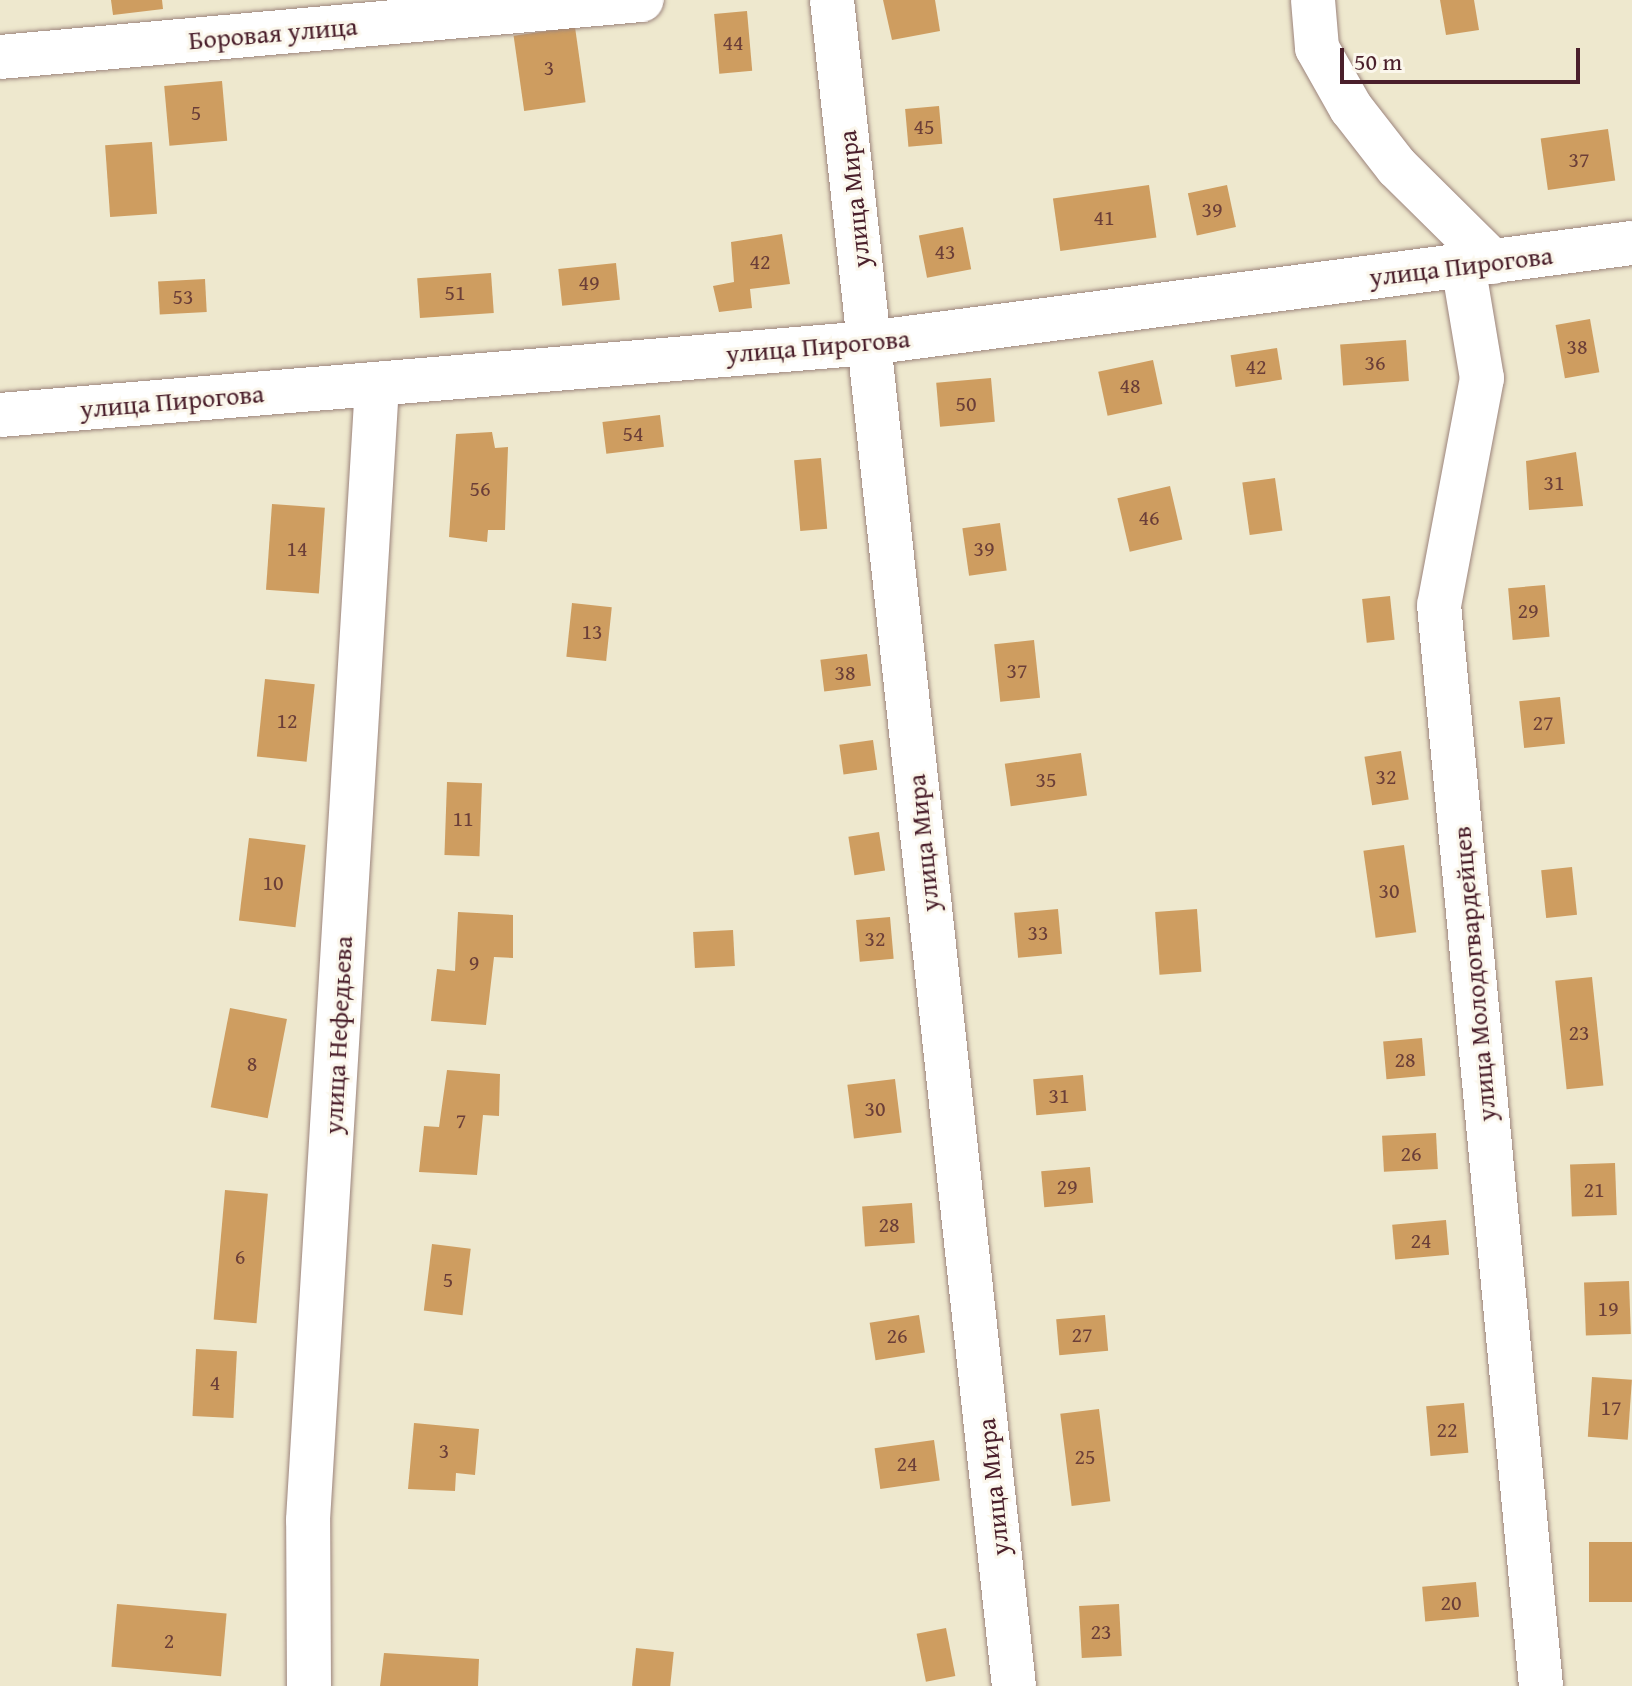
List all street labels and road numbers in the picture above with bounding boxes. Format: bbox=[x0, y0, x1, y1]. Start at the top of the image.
street label: Боровая улица bbox=[187, 10, 359, 56]
street label: улица Мира bbox=[831, 129, 877, 269]
street label: улица Пирогова bbox=[1367, 239, 1555, 293]
street label: улица Пирогова bbox=[725, 322, 911, 370]
street label: улица Пирогова bbox=[79, 377, 265, 425]
street label: улица Мира bbox=[900, 773, 946, 913]
street label: улица Молодогвардейцев bbox=[1446, 825, 1502, 1123]
street label: улица Нефедьева bbox=[317, 935, 359, 1135]
street label: улица Мира bbox=[970, 1417, 1016, 1557]

